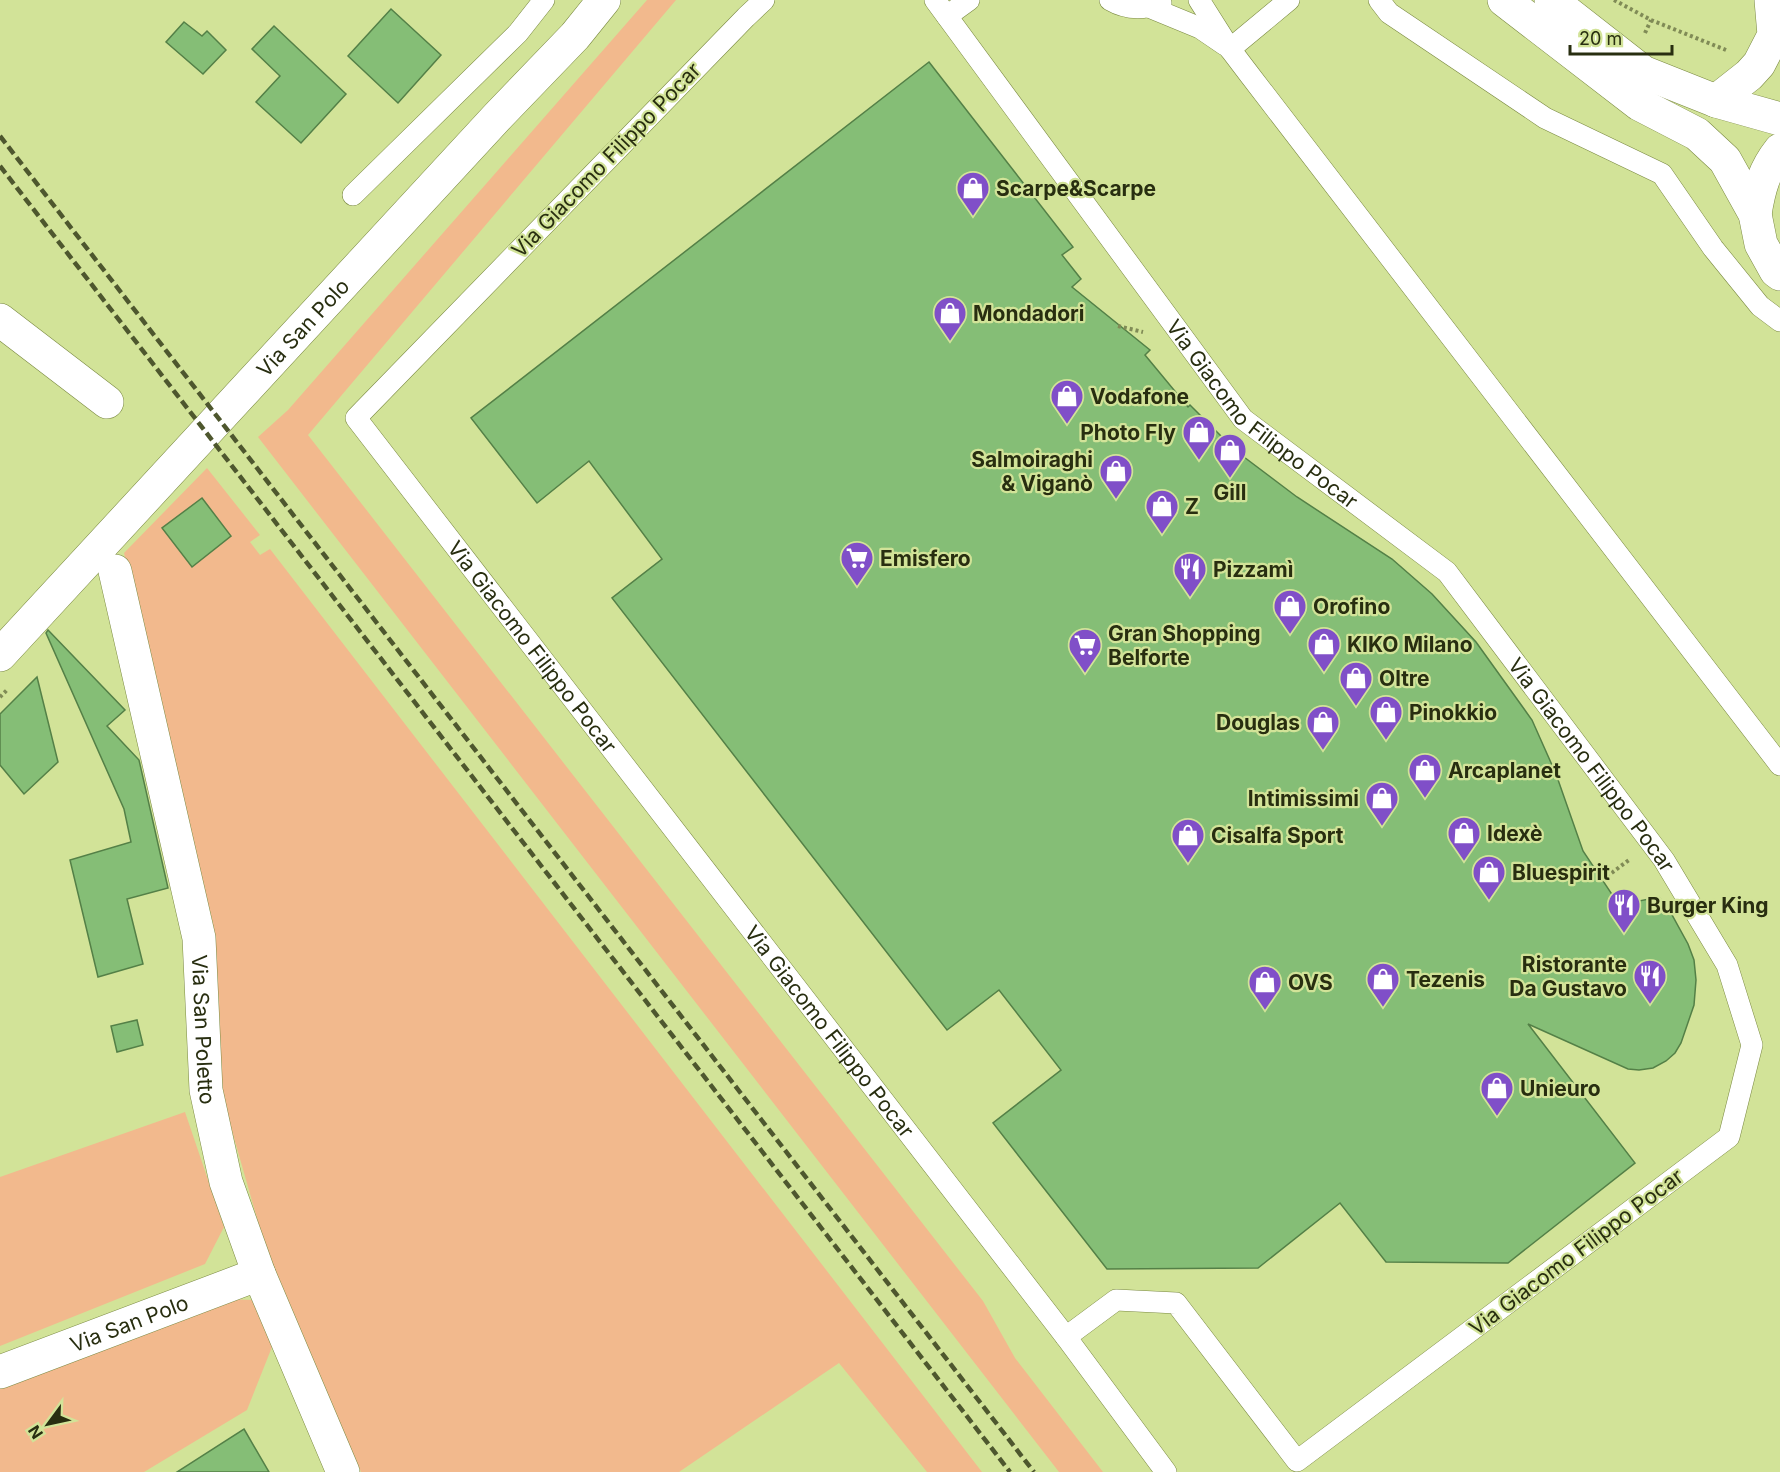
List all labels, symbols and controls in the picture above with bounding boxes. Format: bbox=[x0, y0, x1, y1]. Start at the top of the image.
scale bar bbox=[1570, 18, 1672, 56]
text: 20 m bbox=[1579, 28, 1622, 49]
street label: Via Giacomo Filippo Pocar bbox=[506, 57, 706, 263]
shop icon: Scarpe&Scarpe bbox=[955, 170, 991, 217]
place label: Scarpe&Scarpe bbox=[996, 176, 1156, 201]
street label: Via San Polo bbox=[251, 273, 354, 382]
shop icon: Mondadori bbox=[932, 295, 968, 342]
place label: Mondadori bbox=[973, 301, 1084, 326]
street label: Via Giacomo Filippo Pocar bbox=[1162, 314, 1363, 513]
shop icon: Vodafone bbox=[1049, 378, 1085, 425]
place label: Vodafone bbox=[1090, 384, 1189, 409]
shop icon: Photo Fly bbox=[1181, 414, 1217, 461]
place label: Photo Fly bbox=[1080, 420, 1176, 445]
shop icon: Gill bbox=[1212, 432, 1248, 479]
place label: Salmoiraghi & Viganò bbox=[971, 447, 1093, 496]
shop icon: Salmoiraghi & Viganò bbox=[1098, 453, 1134, 500]
place label: Gill bbox=[1214, 480, 1246, 505]
shop icon: Z bbox=[1144, 488, 1180, 535]
place label: Z bbox=[1185, 494, 1199, 519]
street label: Via Giacomo Filippo Pocar bbox=[443, 536, 622, 758]
supermarket icon: Emisfero bbox=[839, 540, 875, 587]
place label: Emisfero bbox=[880, 546, 971, 571]
restaurant icon: Pizzamì bbox=[1172, 551, 1208, 598]
place label: Pizzamì bbox=[1213, 557, 1293, 582]
shop icon: Orofino bbox=[1272, 588, 1308, 635]
place label: Orofino bbox=[1313, 594, 1390, 619]
place label: Gran Shopping Belforte bbox=[1108, 621, 1260, 670]
shop icon: KIKO Milano bbox=[1306, 626, 1342, 673]
supermarket icon: Gran Shopping Belforte bbox=[1067, 627, 1103, 674]
place label: KIKO Milano bbox=[1347, 632, 1473, 657]
street label: Via Giacomo Filippo Pocar bbox=[1503, 653, 1680, 876]
shop icon: Oltre bbox=[1338, 660, 1374, 707]
place label: Oltre bbox=[1379, 666, 1429, 691]
shop icon: Pinokkio bbox=[1368, 694, 1404, 741]
place label: Pinokkio bbox=[1409, 700, 1497, 725]
shop icon: Douglas bbox=[1305, 704, 1341, 751]
place label: Douglas bbox=[1216, 710, 1300, 735]
shop icon: Arcaplanet bbox=[1407, 752, 1443, 799]
place label: Arcaplanet bbox=[1448, 758, 1561, 783]
shop icon: Intimissimi bbox=[1364, 780, 1400, 827]
place label: Intimissimi bbox=[1248, 786, 1359, 811]
shop icon: Idexè bbox=[1446, 815, 1482, 862]
shop icon: Cisalfa Sport bbox=[1170, 817, 1206, 864]
place label: Idexè bbox=[1487, 821, 1543, 846]
place label: Cisalfa Sport bbox=[1211, 823, 1344, 848]
shop icon: Bluespirit bbox=[1471, 854, 1507, 901]
place label: Bluespirit bbox=[1512, 860, 1610, 885]
restaurant icon: Burger King bbox=[1606, 887, 1642, 934]
place label: Burger King bbox=[1647, 893, 1769, 918]
street label: Via Giacomo Filippo Pocar bbox=[740, 920, 919, 1142]
place label: Ristorante Da Gustavo bbox=[1509, 952, 1627, 1001]
street label: Via San Poletto bbox=[187, 954, 221, 1107]
restaurant icon: Ristorante Da Gustavo bbox=[1632, 958, 1668, 1005]
shop icon: Tezenis bbox=[1365, 961, 1401, 1008]
shop icon: OVS bbox=[1247, 964, 1283, 1011]
place label: Tezenis bbox=[1406, 967, 1485, 992]
place label: OVS bbox=[1288, 970, 1333, 995]
shop icon: Unieuro bbox=[1479, 1070, 1515, 1117]
place label: Unieuro bbox=[1520, 1076, 1601, 1101]
street label: Via Giacomo Filippo Pocar bbox=[1464, 1163, 1688, 1341]
street label: Via San Polo bbox=[66, 1289, 192, 1357]
north arrow bbox=[18, 1394, 78, 1454]
text: N bbox=[24, 1422, 47, 1443]

